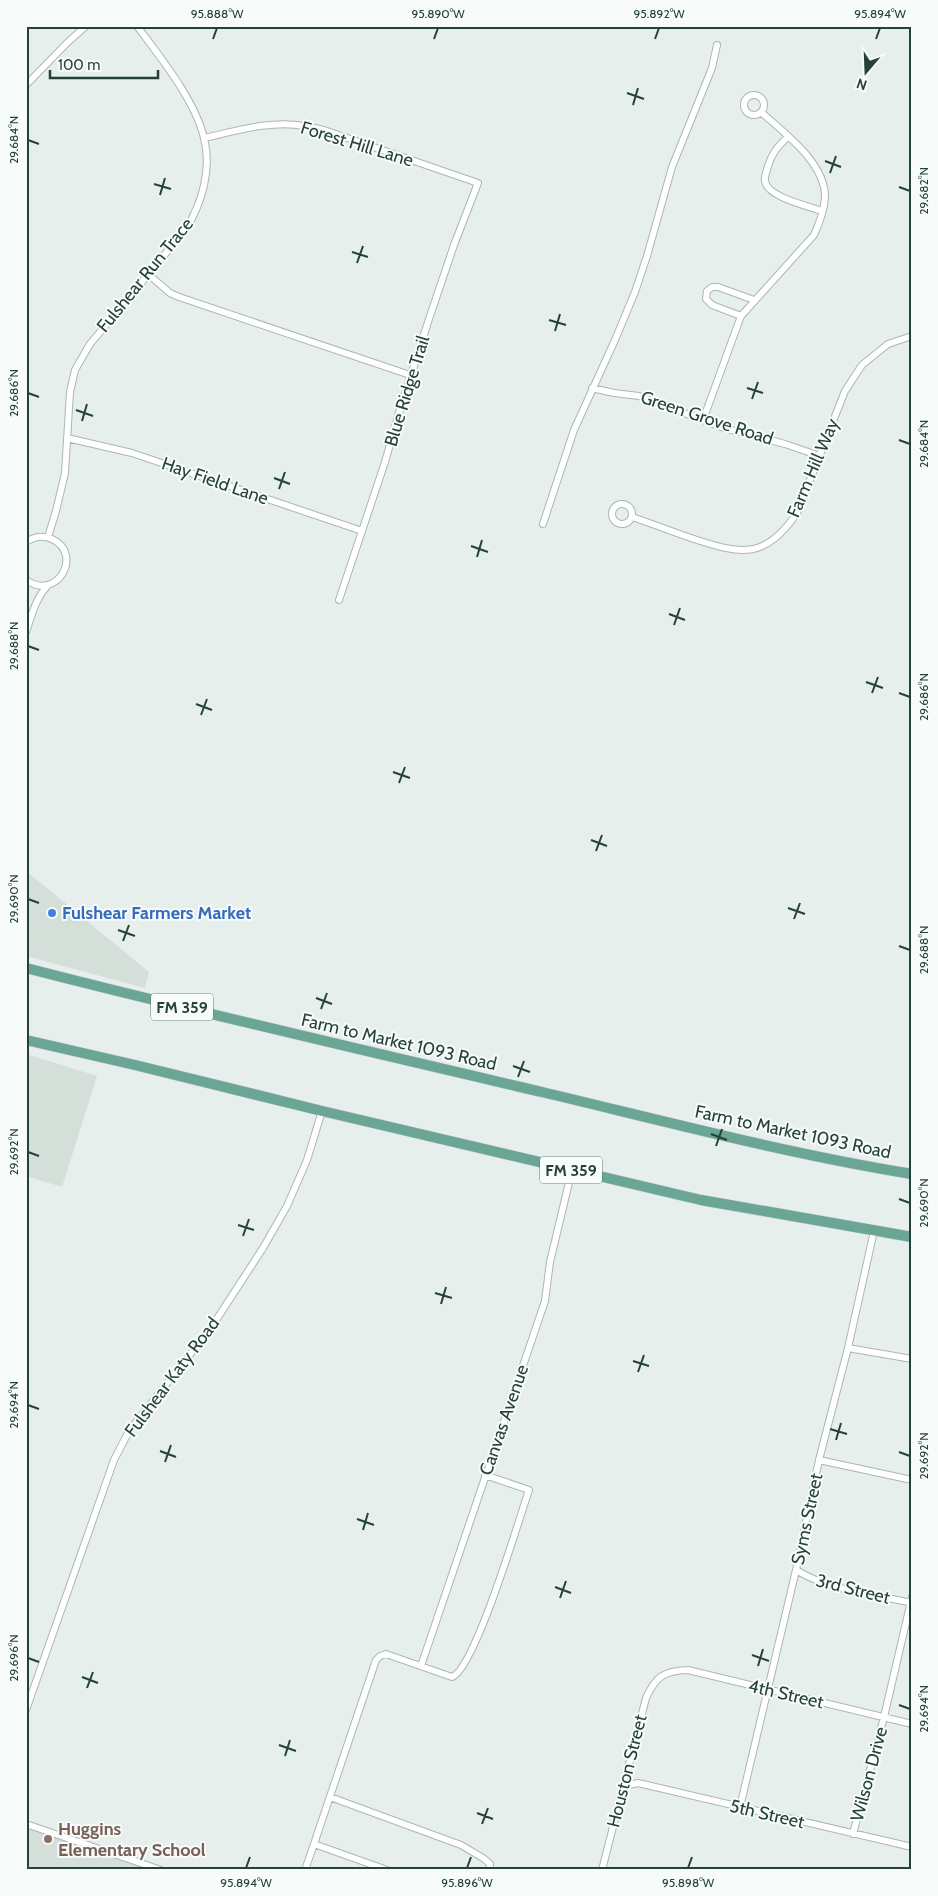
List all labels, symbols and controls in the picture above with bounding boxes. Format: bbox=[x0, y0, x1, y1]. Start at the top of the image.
text: 95.888°W bbox=[191, 6, 244, 21]
text: 95.890°W bbox=[411, 6, 465, 21]
text: 95.892°W bbox=[633, 6, 685, 21]
text: 95.894°W bbox=[854, 6, 906, 21]
scale bar bbox=[50, 48, 158, 80]
north arrow bbox=[840, 48, 890, 98]
text: 100 m bbox=[58, 56, 100, 74]
text: N bbox=[854, 74, 869, 94]
text: 29.684°N bbox=[6, 116, 21, 164]
street label: Forest Hill Lane bbox=[298, 116, 416, 172]
text: 29.682°N bbox=[916, 167, 931, 215]
street label: Fulshear Run Trace bbox=[92, 213, 198, 337]
street label: Blue Ridge Trail bbox=[380, 332, 434, 449]
text: 29.686°N bbox=[6, 369, 21, 417]
street label: Green Grove Road bbox=[638, 386, 776, 450]
street label: Farm Hill Way bbox=[782, 415, 844, 521]
text: 29.684°N bbox=[916, 420, 931, 468]
street label: Hay Field Lane bbox=[159, 452, 271, 510]
text: 29.688°N bbox=[6, 622, 21, 670]
text: 29.686°N bbox=[916, 673, 931, 721]
text: 29.690°N bbox=[6, 874, 21, 924]
place label: Fulshear Farmers Market bbox=[62, 902, 251, 924]
marker: Fulshear Farmers Market bbox=[46, 907, 58, 919]
text: 29.688°N bbox=[916, 926, 931, 974]
road number: FM 359 bbox=[151, 994, 213, 1020]
street label: Farm to Market 1093 Road bbox=[299, 1009, 499, 1075]
street label: Farm to Market 1093 Road bbox=[693, 1100, 893, 1164]
text: 29.692°N bbox=[6, 1128, 21, 1176]
road number: FM 359 bbox=[540, 1156, 602, 1184]
text: 29.690°N bbox=[916, 1178, 931, 1228]
street label: Fulshear Katy Road bbox=[120, 1313, 224, 1441]
street label: Canvas Avenue bbox=[475, 1362, 533, 1478]
text: 29.694°N bbox=[6, 1381, 21, 1429]
text: 29.692°N bbox=[916, 1432, 931, 1480]
street label: Syms Street bbox=[787, 1471, 827, 1567]
street label: 3rd Street bbox=[814, 1569, 892, 1609]
text: 29.696°N bbox=[6, 1634, 21, 1682]
street label: 4th Street bbox=[746, 1675, 826, 1713]
text: 29.694°N bbox=[916, 1685, 931, 1733]
street label: Houston Street bbox=[602, 1712, 652, 1830]
street label: Wilson Drive bbox=[846, 1724, 892, 1824]
street label: 5th Street bbox=[728, 1795, 806, 1833]
place label: Huggins Elementary School bbox=[58, 1818, 206, 1861]
marker: Huggins Elementary School bbox=[42, 1833, 54, 1845]
text: 95.894°W bbox=[220, 1875, 272, 1890]
text: 95.896°W bbox=[441, 1875, 493, 1890]
text: 95.898°W bbox=[662, 1875, 715, 1890]

